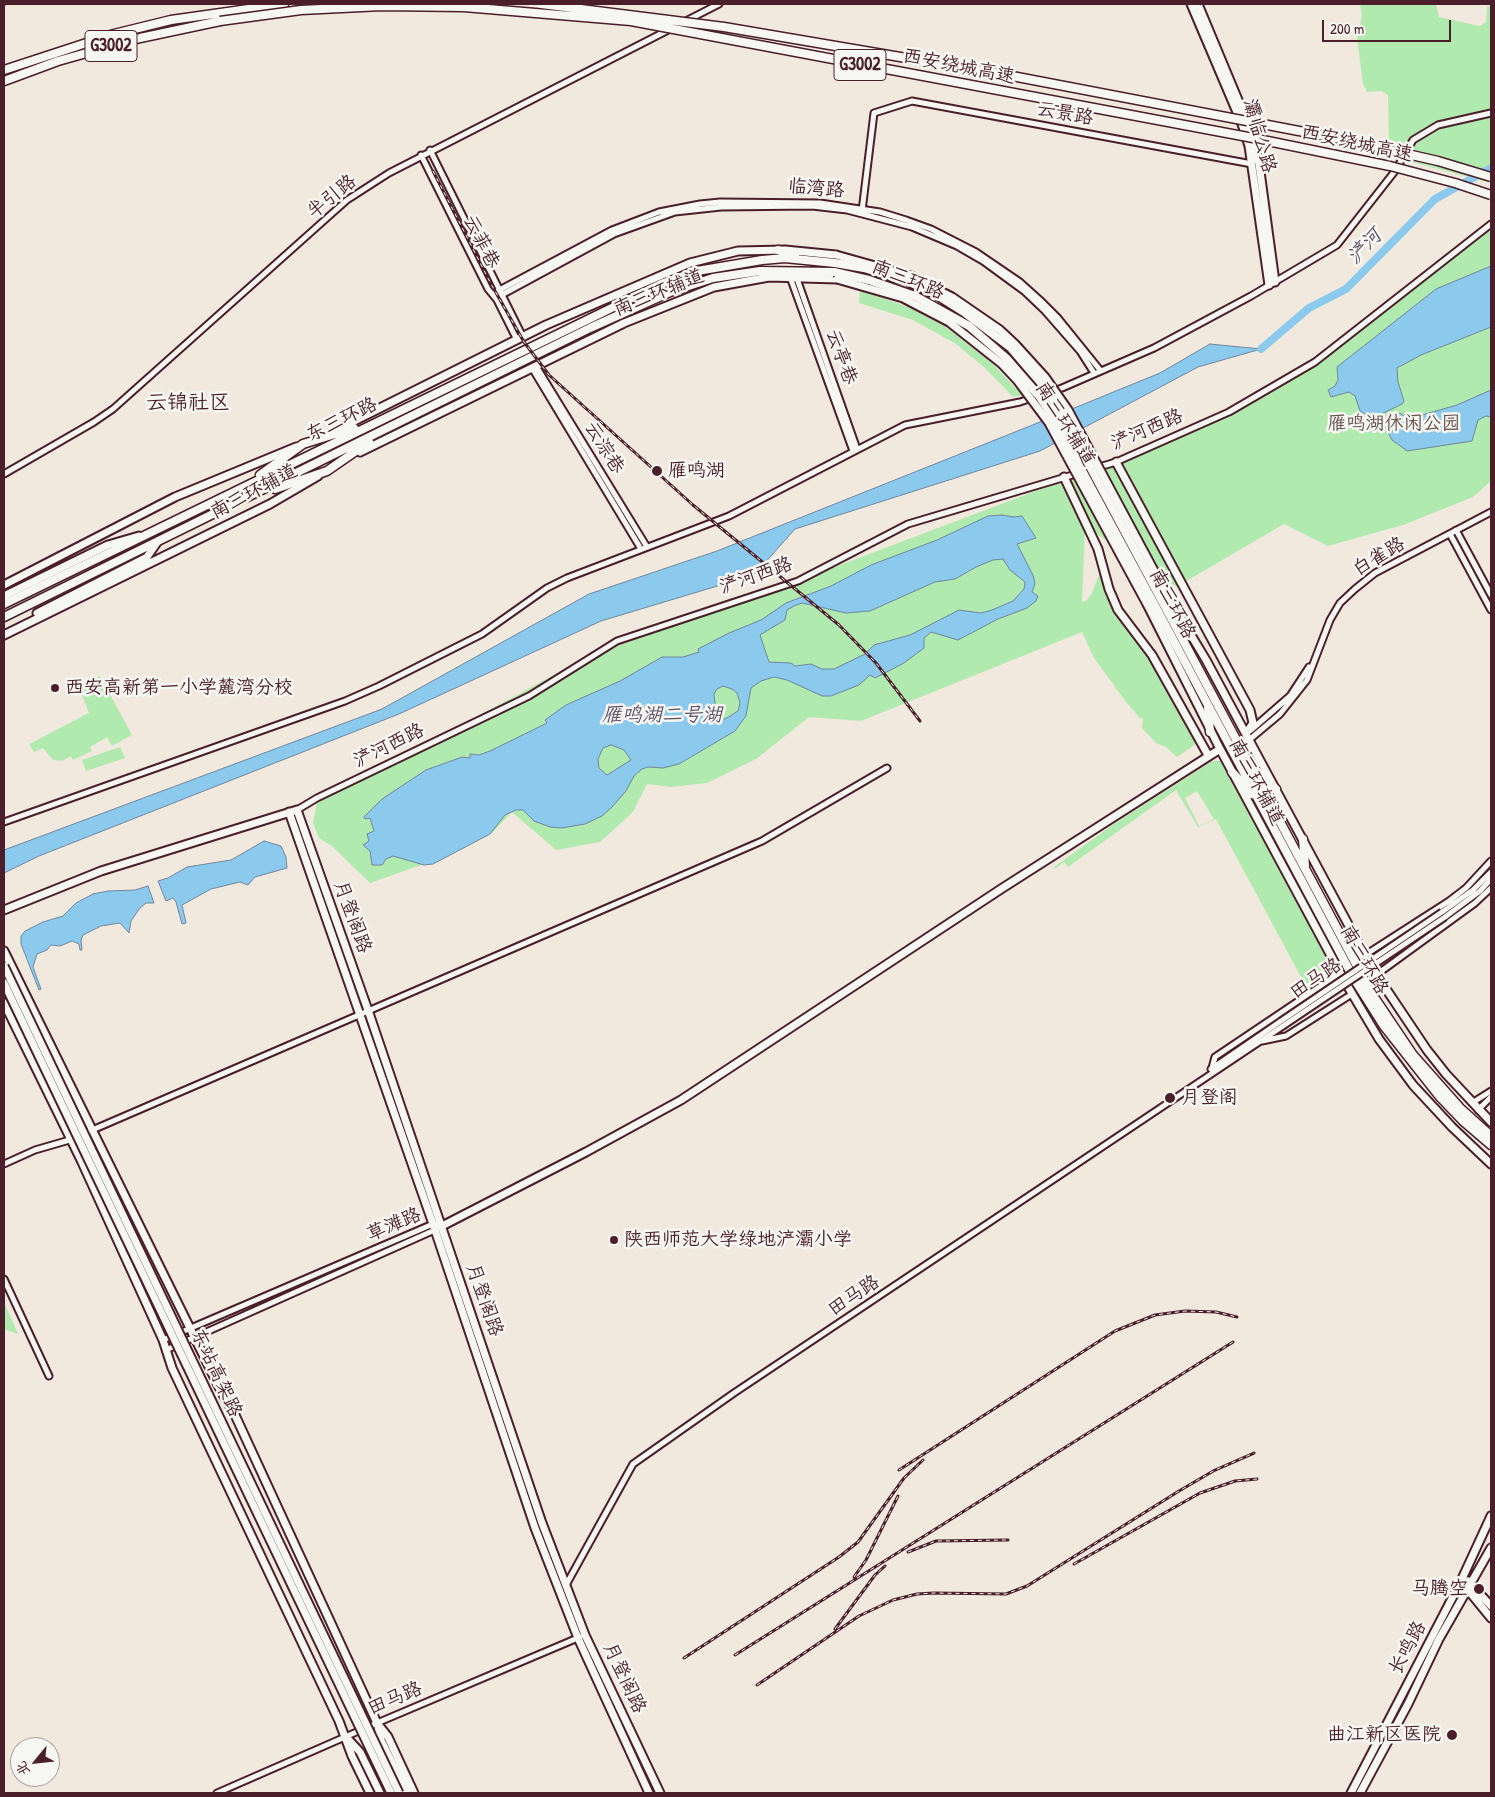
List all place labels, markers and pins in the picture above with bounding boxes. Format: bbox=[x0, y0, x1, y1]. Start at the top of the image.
place label: 雁鸣湖 bbox=[668, 460, 725, 482]
marker: 雁鸣湖 bbox=[650, 464, 664, 478]
place label: 西安高新第一小学麓湾分校 bbox=[65, 677, 293, 699]
marker: 西安高新第一小学麓湾分校 bbox=[49, 682, 61, 694]
place label: 月登阁 bbox=[1181, 1087, 1238, 1109]
marker: 月登阁 bbox=[1163, 1091, 1177, 1105]
place label: 陕西师范大学绿地浐灞小学 bbox=[624, 1229, 852, 1251]
marker: 陕西师范大学绿地浐灞小学 bbox=[608, 1234, 620, 1246]
place label: 马腾空 bbox=[1411, 1578, 1468, 1600]
marker: 马腾空 bbox=[1472, 1582, 1486, 1596]
place label: 曲江新区医院 bbox=[1327, 1724, 1441, 1746]
marker: 曲江新区医院 bbox=[1445, 1728, 1459, 1742]

